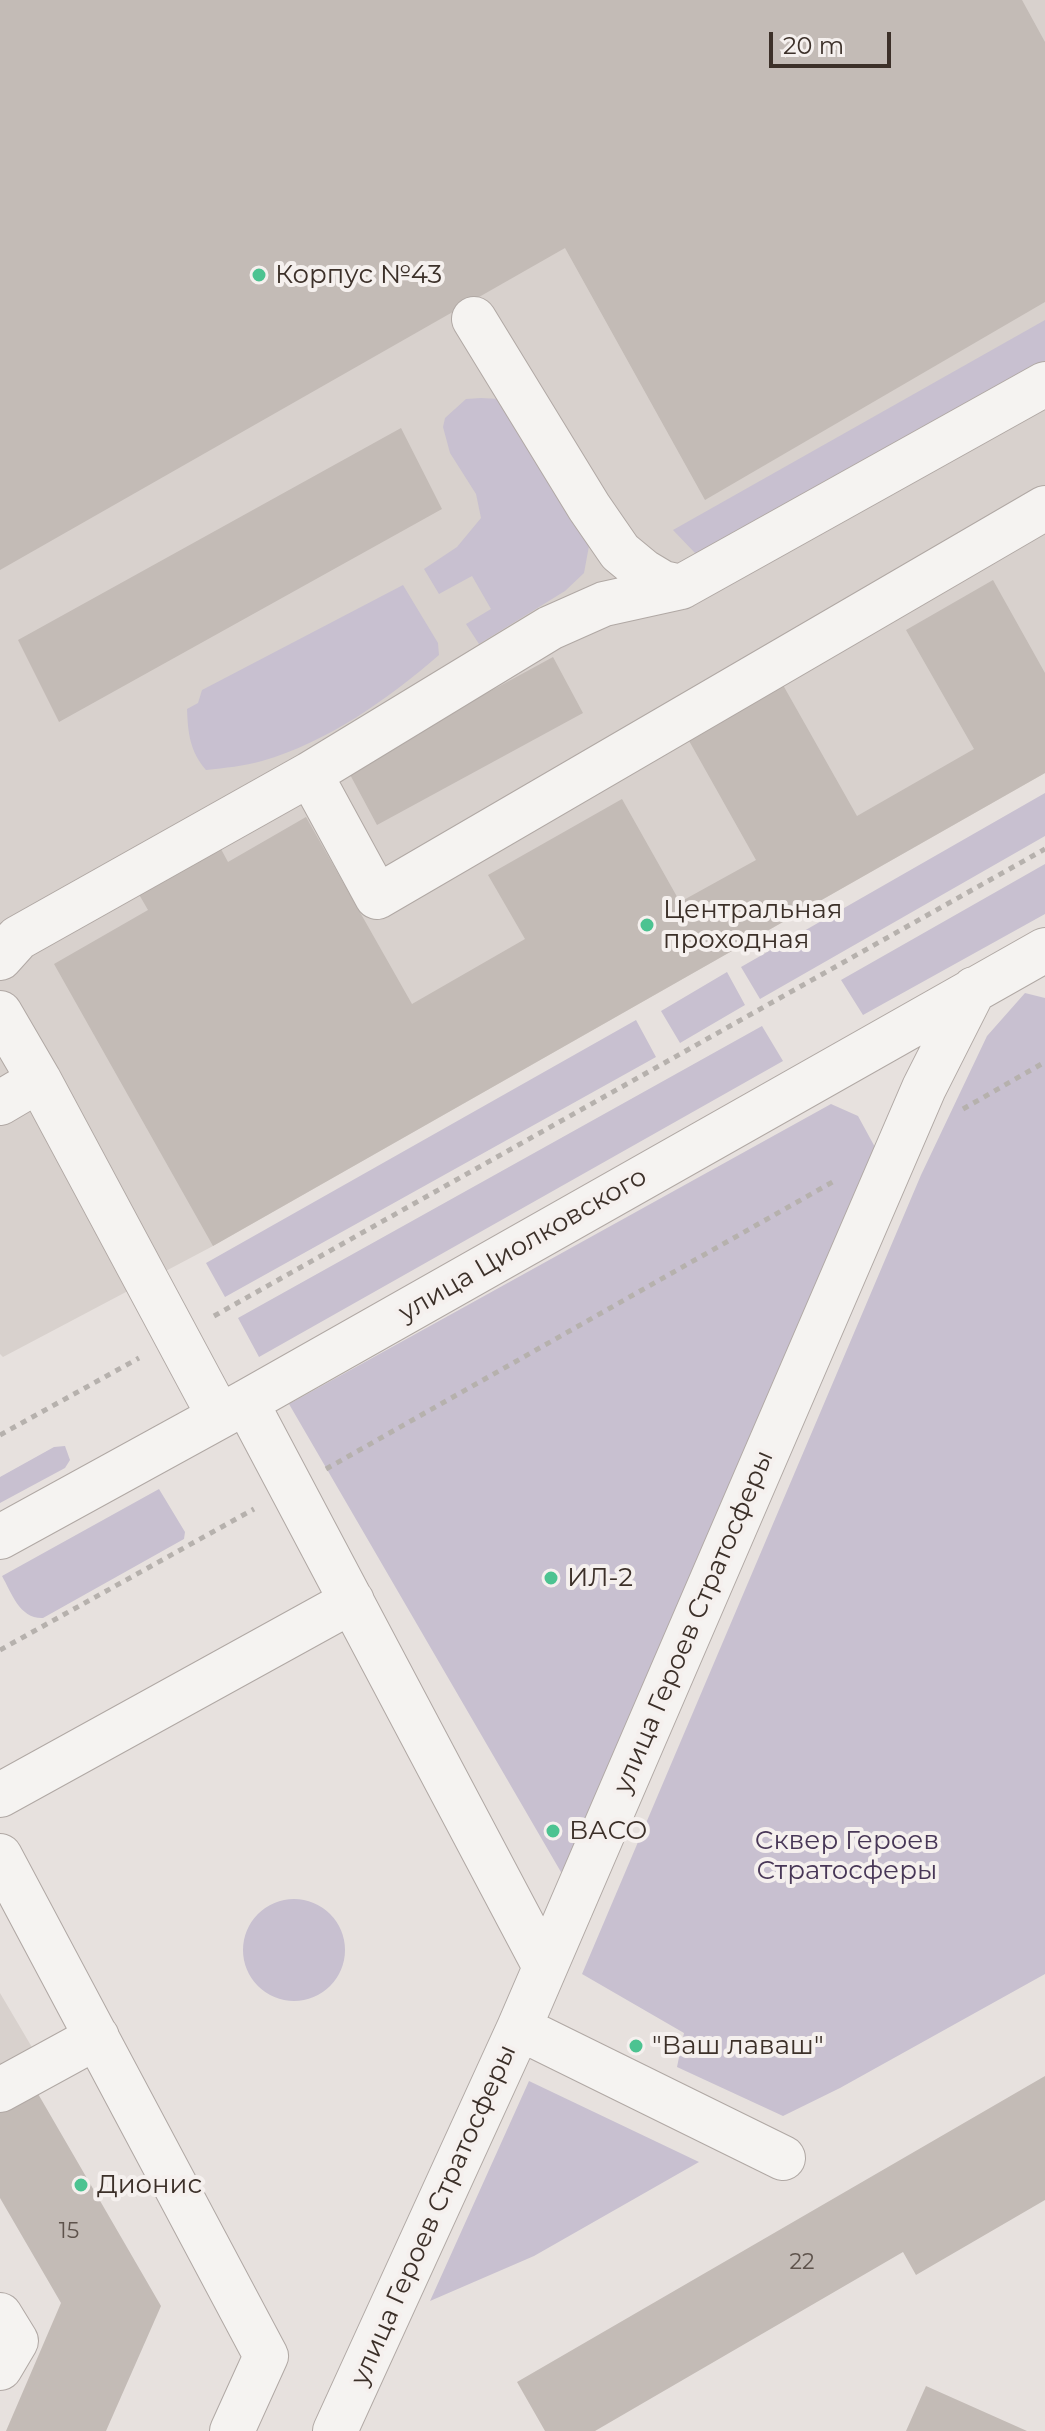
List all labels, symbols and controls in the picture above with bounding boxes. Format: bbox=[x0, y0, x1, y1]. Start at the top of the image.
scale bar bbox=[773, 16, 895, 66]
text: 20 m bbox=[783, 31, 844, 60]
place label: Корпус №43 bbox=[275, 259, 442, 291]
marker: Корпус №43 bbox=[250, 266, 268, 284]
place label: Центральная проходная bbox=[663, 894, 842, 956]
marker: Центральная проходная bbox=[638, 916, 656, 934]
street label: улица Циолковского bbox=[393, 1161, 653, 1329]
street label: улица Героев Стратосферы bbox=[607, 1446, 781, 1798]
place label: ИЛ-2 bbox=[567, 1562, 633, 1594]
marker: ИЛ-2 bbox=[542, 1569, 560, 1587]
place label: ВАСО bbox=[569, 1815, 647, 1847]
marker: ВАСО bbox=[544, 1822, 562, 1840]
park label: Сквер Героев Стратосферы bbox=[755, 1825, 939, 1886]
place label: "Ваш лаваш" bbox=[652, 2030, 824, 2062]
marker: "Ваш лаваш" bbox=[627, 2037, 645, 2055]
street label: улица Героев Стратосферы bbox=[345, 2040, 523, 2390]
place label: Дионис bbox=[97, 2169, 202, 2201]
marker: Дионис bbox=[72, 2176, 90, 2194]
house number: 15 bbox=[59, 2219, 79, 2245]
house number: 22 bbox=[790, 2250, 814, 2276]

